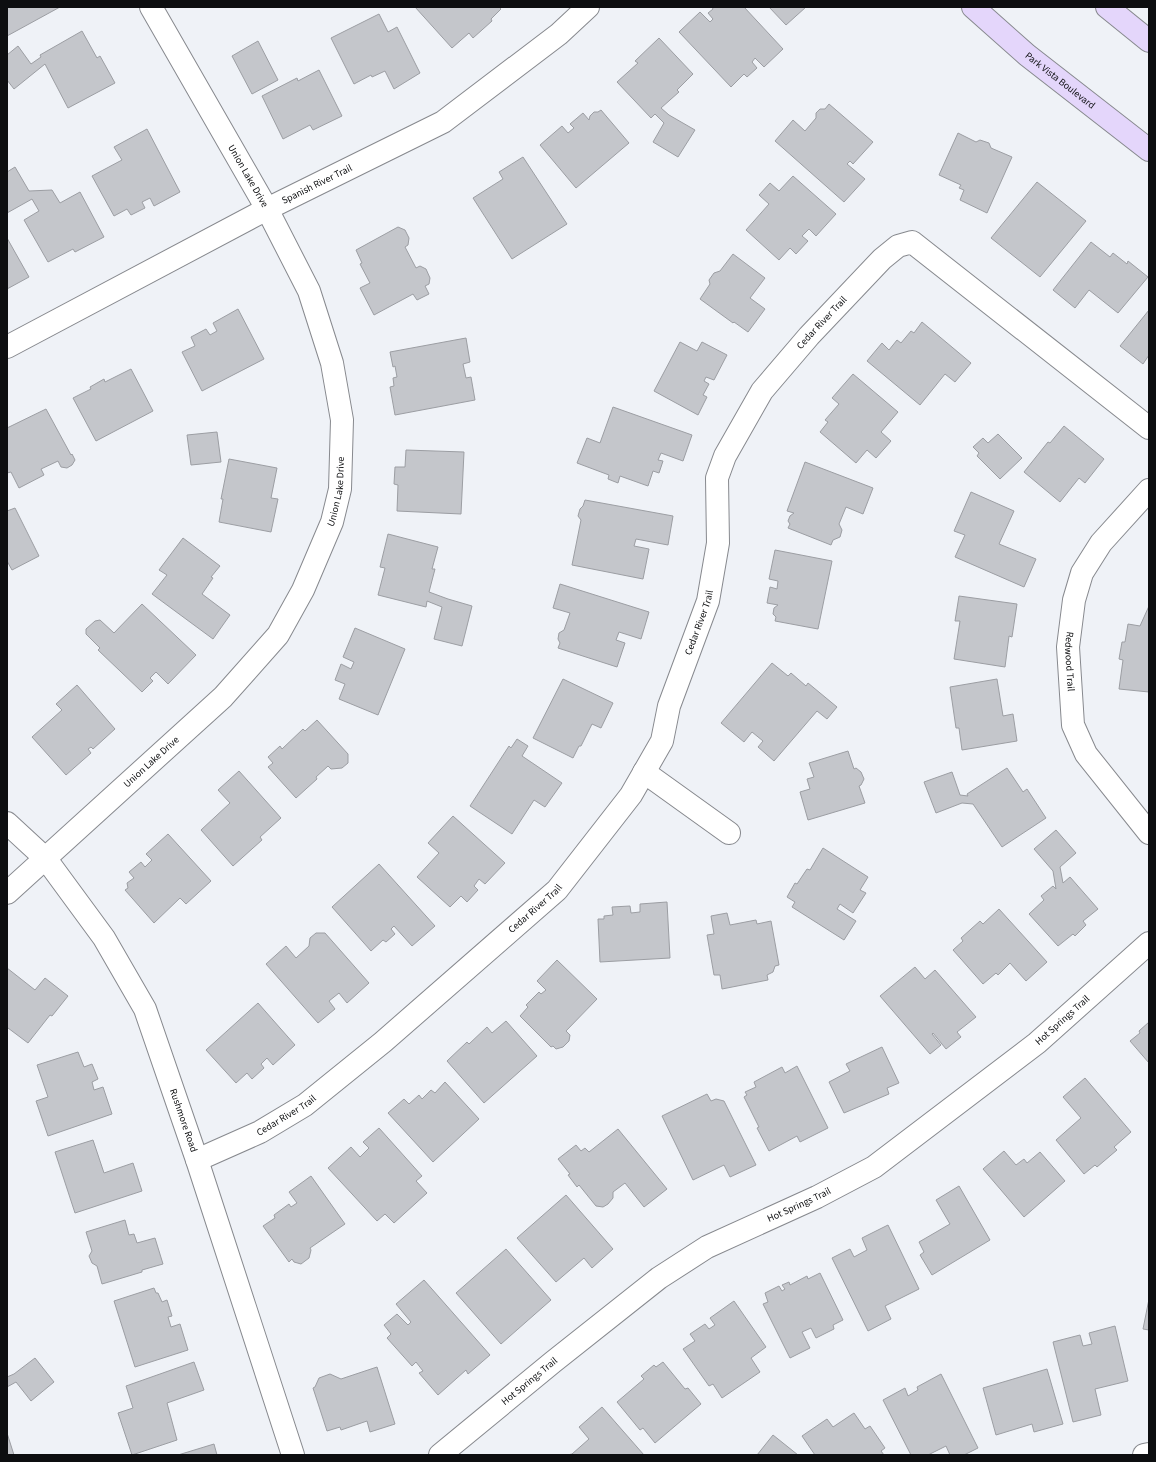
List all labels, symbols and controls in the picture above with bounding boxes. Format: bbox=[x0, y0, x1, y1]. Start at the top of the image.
street label: Park Vista Boulevard bbox=[1022, 49, 1098, 112]
street label: Union Lake Drive bbox=[224, 142, 272, 210]
street label: Spanish River Trail bbox=[279, 161, 355, 208]
street label: Cedar River Trail bbox=[794, 293, 851, 352]
street label: Union Lake Drive bbox=[324, 456, 348, 529]
street label: Cedar River Trail bbox=[682, 589, 717, 657]
street label: Redwood Trail bbox=[1061, 631, 1078, 692]
street label: Union Lake Drive bbox=[121, 733, 182, 791]
street label: Cedar River Trail bbox=[505, 881, 566, 937]
street label: Hot Springs Trail bbox=[1032, 992, 1093, 1048]
street label: Rushmore Road bbox=[166, 1087, 201, 1154]
street label: Cedar River Trail bbox=[254, 1091, 320, 1140]
street label: Hot Springs Trail bbox=[765, 1184, 834, 1226]
street label: Hot Springs Trail bbox=[498, 1354, 561, 1409]

